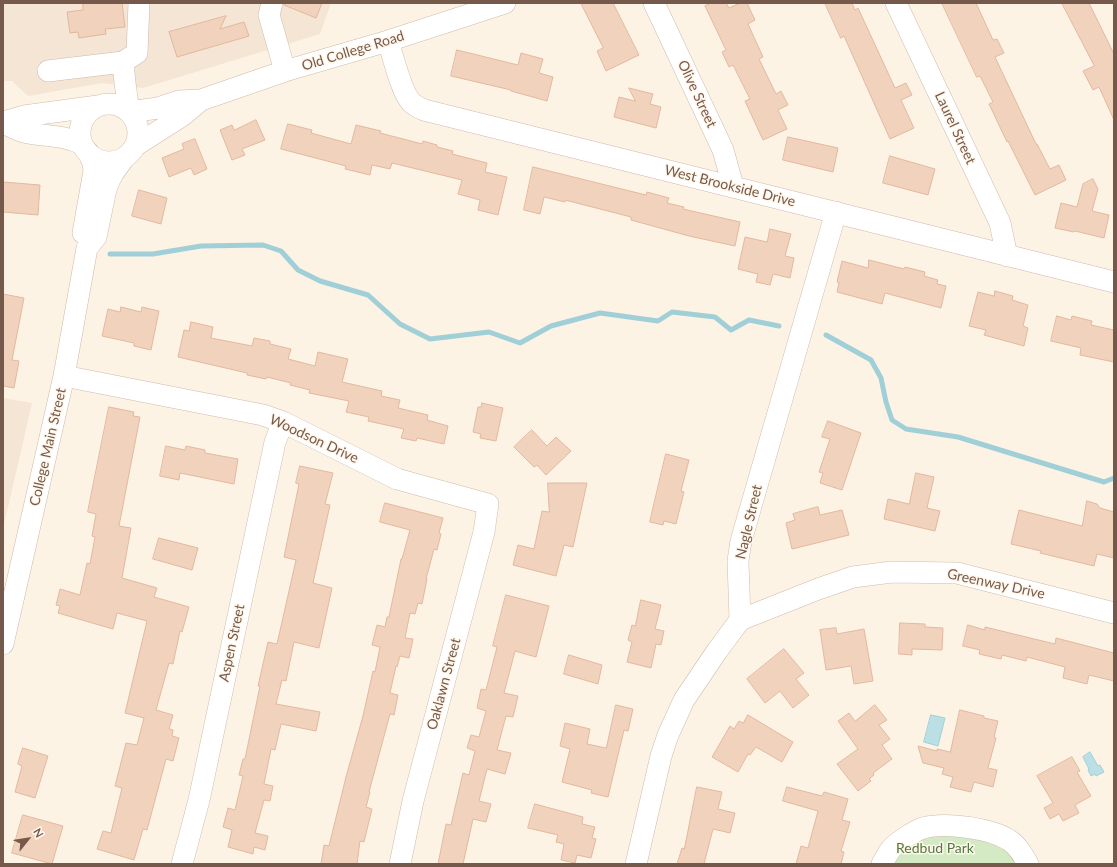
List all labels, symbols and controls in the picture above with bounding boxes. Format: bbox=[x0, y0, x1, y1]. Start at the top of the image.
street label: Old College Road bbox=[300, 27, 406, 75]
street label: Olive Street bbox=[674, 58, 720, 130]
street label: Laurel Street bbox=[931, 89, 979, 167]
street label: West Brookside Drive bbox=[663, 162, 797, 210]
street label: College Main Street bbox=[26, 386, 70, 508]
street label: Woodson Drive bbox=[267, 411, 361, 467]
street label: Nagle Street bbox=[732, 483, 766, 561]
street label: Greenway Drive bbox=[946, 565, 1046, 603]
street label: Aspen Street bbox=[216, 603, 248, 683]
street label: Oaklawn Street bbox=[424, 636, 464, 732]
north arrow bbox=[8, 819, 48, 859]
text: N bbox=[31, 826, 47, 840]
park label: Redbud Park bbox=[896, 840, 974, 856]

